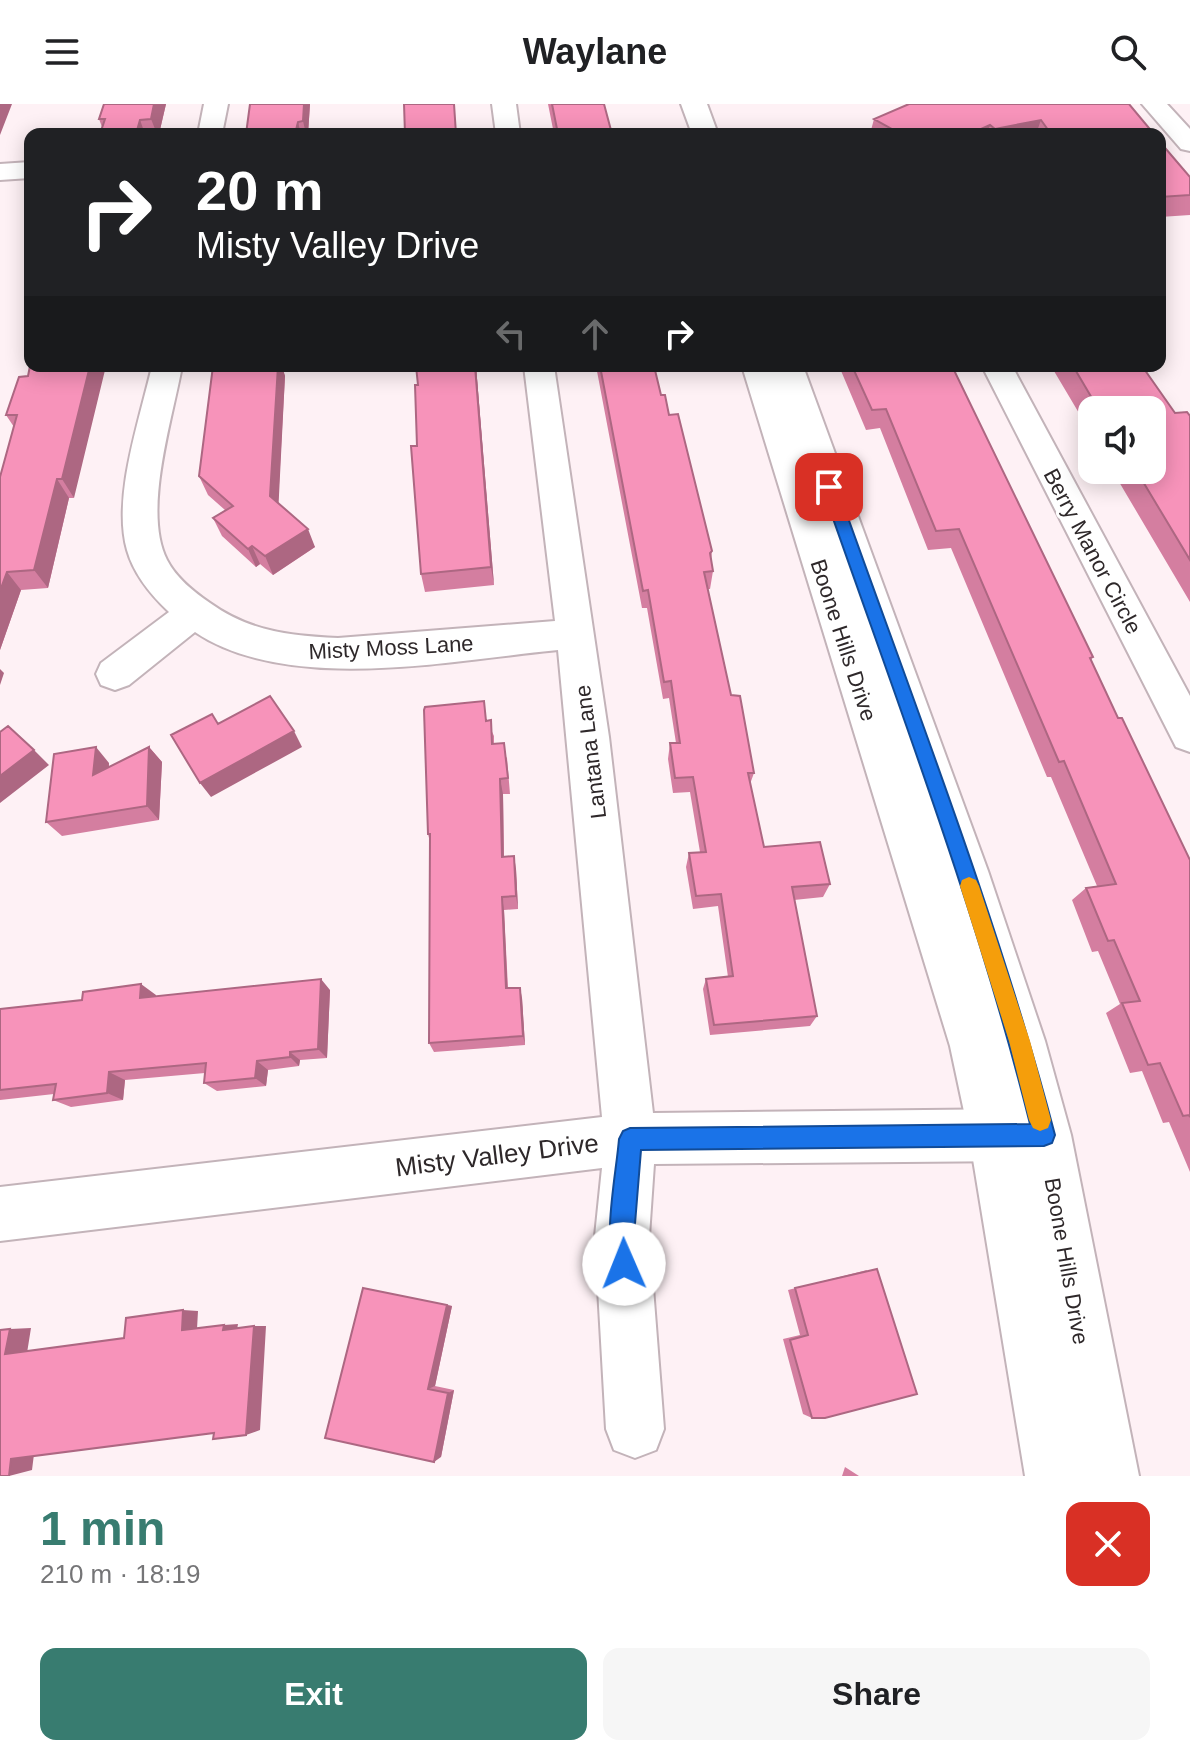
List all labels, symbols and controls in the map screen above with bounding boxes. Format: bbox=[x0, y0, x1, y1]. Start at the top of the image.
icon: menu bbox=[40, 30, 84, 74]
icon: search bbox=[1106, 30, 1150, 74]
text: Waylane bbox=[523, 31, 667, 72]
text: 20 m bbox=[196, 159, 324, 222]
icon: right bbox=[64, 160, 168, 264]
text: Misty Valley Drive bbox=[196, 225, 479, 266]
icon: left bbox=[489, 312, 533, 356]
icon: ahead bbox=[573, 312, 617, 356]
icon: right bbox=[657, 312, 701, 356]
map controls bbox=[1078, 396, 1166, 484]
button: sound bbox=[1078, 396, 1166, 484]
pin bbox=[795, 453, 863, 521]
street label: Berry Manor Circle bbox=[1038, 464, 1147, 638]
icon: arrive bbox=[807, 465, 851, 509]
street label: Boone Hills Drive bbox=[806, 556, 881, 724]
street label: Misty Moss Lane bbox=[308, 631, 474, 664]
street label: Lantana Lane bbox=[570, 684, 611, 820]
street label: Misty Valley Drive bbox=[394, 1128, 600, 1182]
street label: Boone Hills Drive bbox=[1040, 1176, 1093, 1346]
position arrow bbox=[582, 1222, 666, 1306]
text: 1 min bbox=[40, 1502, 165, 1555]
button: close bbox=[1066, 1502, 1150, 1586]
text: 210 m · 18:19 bbox=[40, 1559, 200, 1589]
button: Exit bbox=[40, 1648, 587, 1740]
button: Share bbox=[603, 1648, 1150, 1740]

